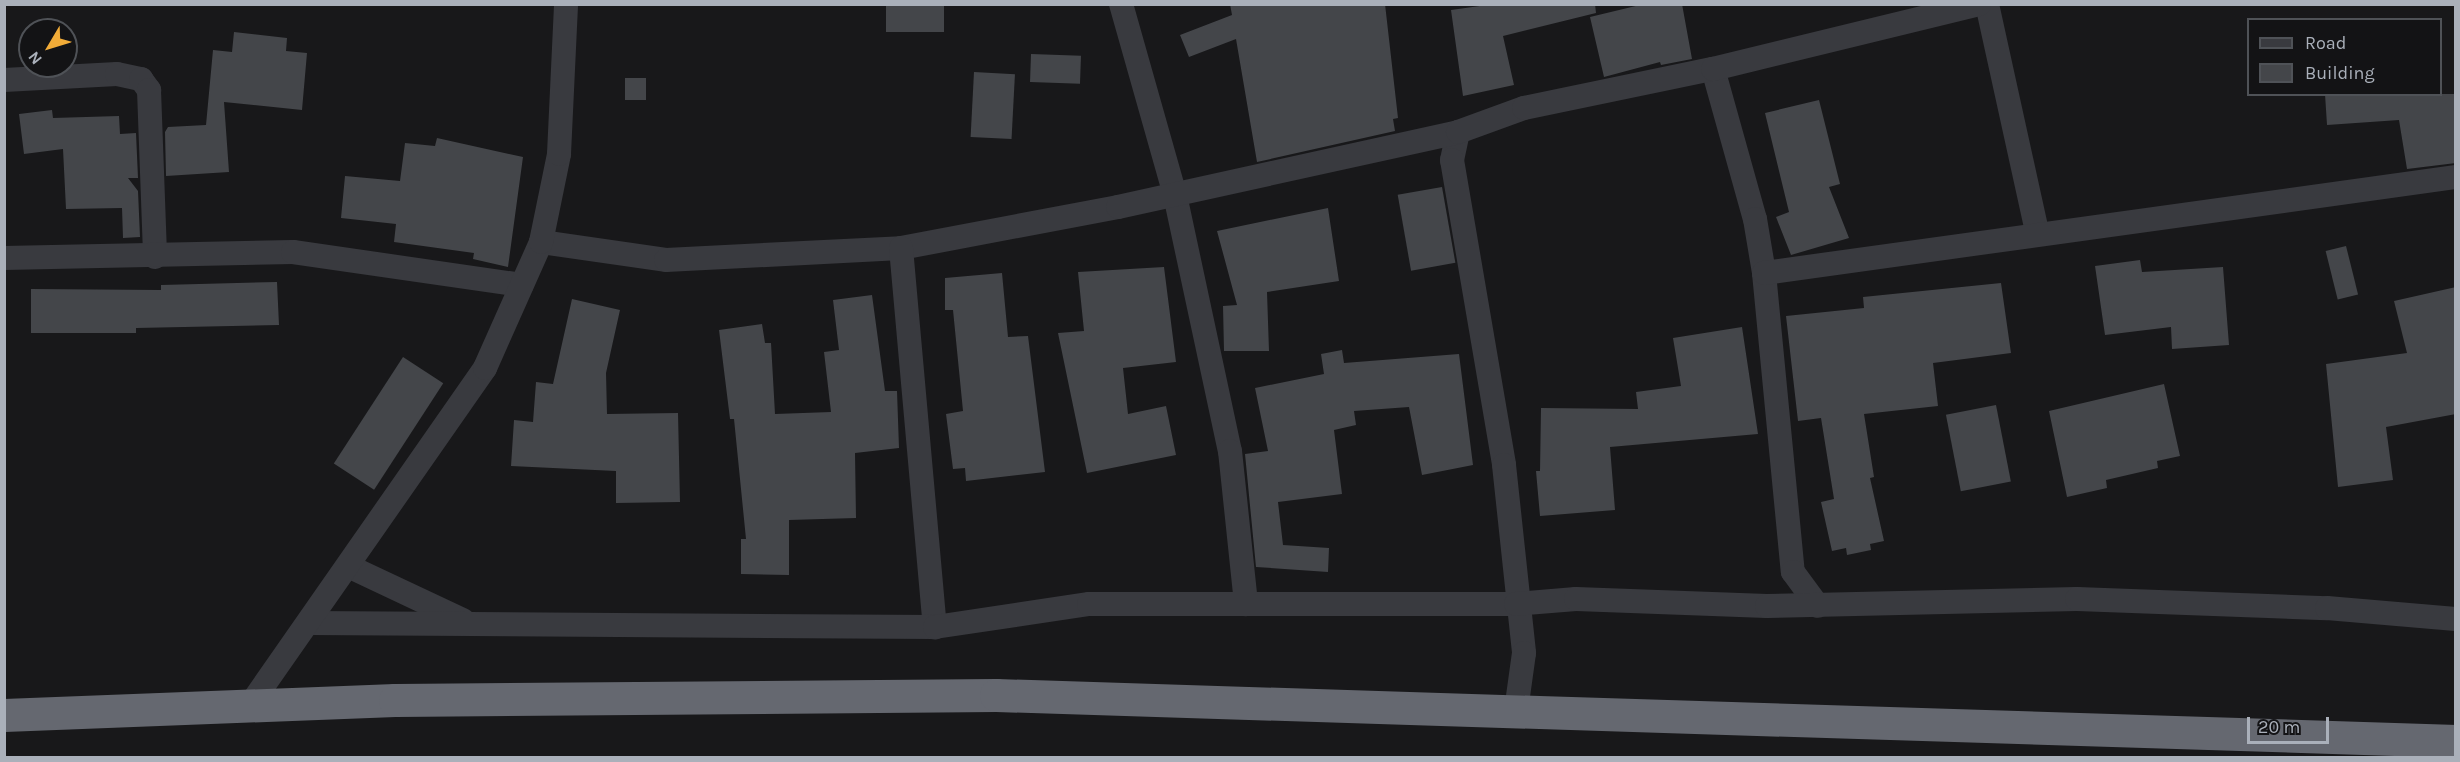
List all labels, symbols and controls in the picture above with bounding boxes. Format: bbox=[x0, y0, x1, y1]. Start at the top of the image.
north arrow bbox=[18, 18, 78, 78]
legend bbox=[2247, 18, 2442, 96]
text: Road bbox=[2305, 32, 2346, 54]
text: N bbox=[24, 48, 46, 69]
text: Building bbox=[2305, 62, 2375, 84]
scale bar bbox=[2250, 705, 2332, 743]
text: 20 m bbox=[2258, 716, 2300, 738]

